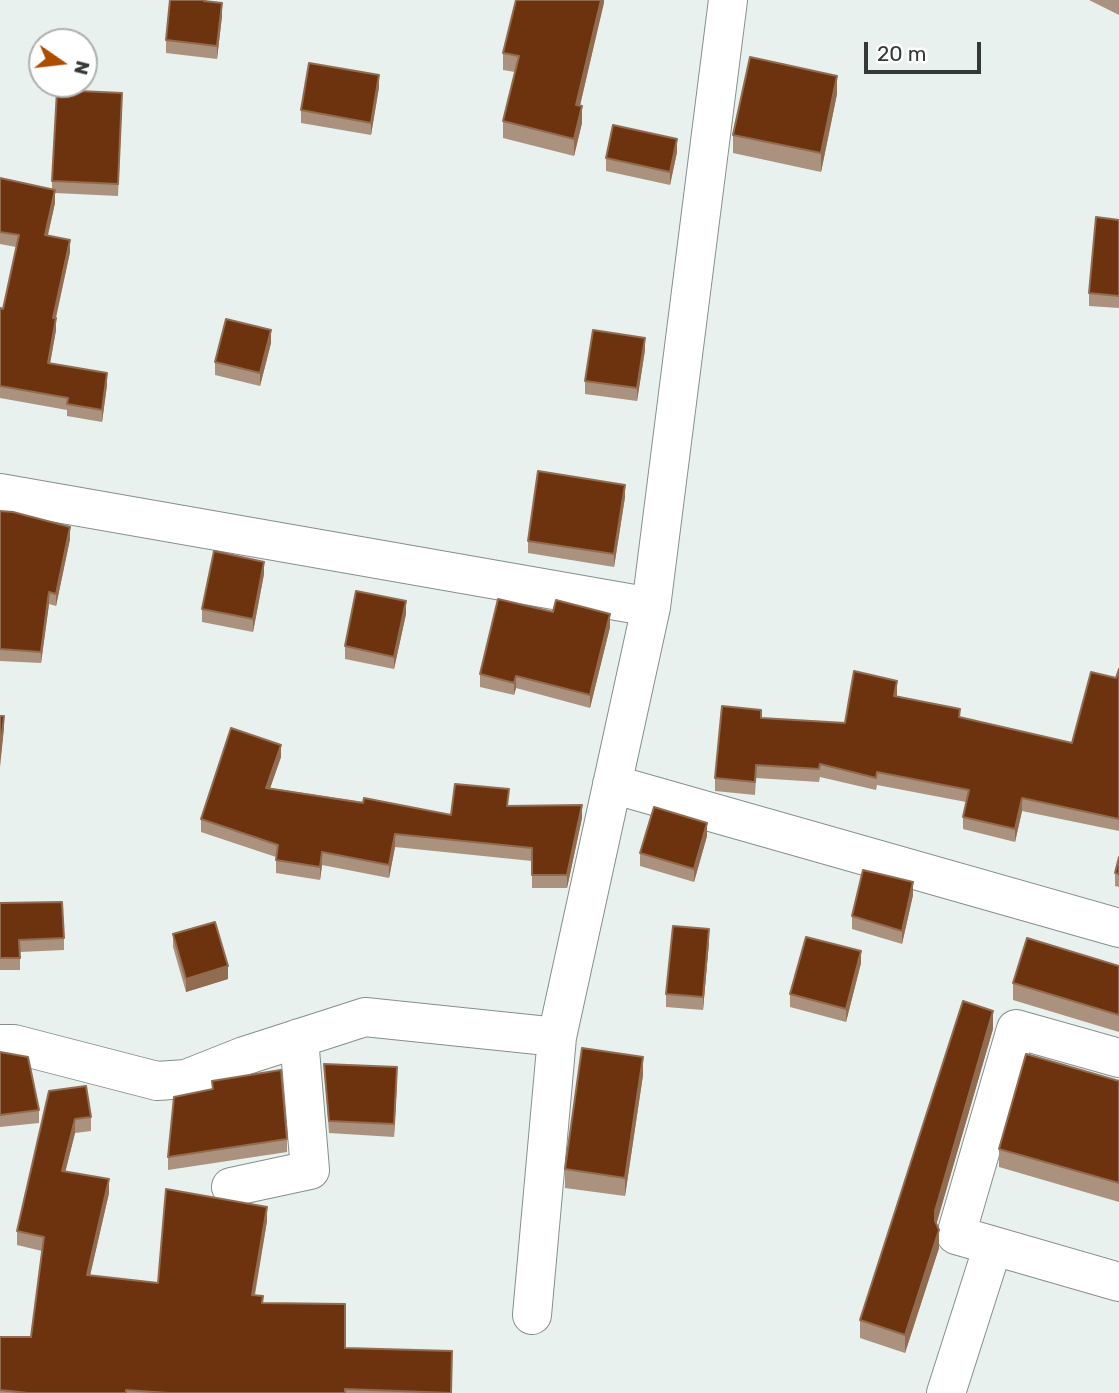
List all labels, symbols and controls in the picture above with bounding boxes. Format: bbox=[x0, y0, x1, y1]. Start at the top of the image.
north arrow bbox=[28, 28, 98, 98]
scale bar bbox=[867, 28, 984, 72]
text: 20 m bbox=[877, 41, 926, 66]
text: N bbox=[69, 58, 95, 77]

